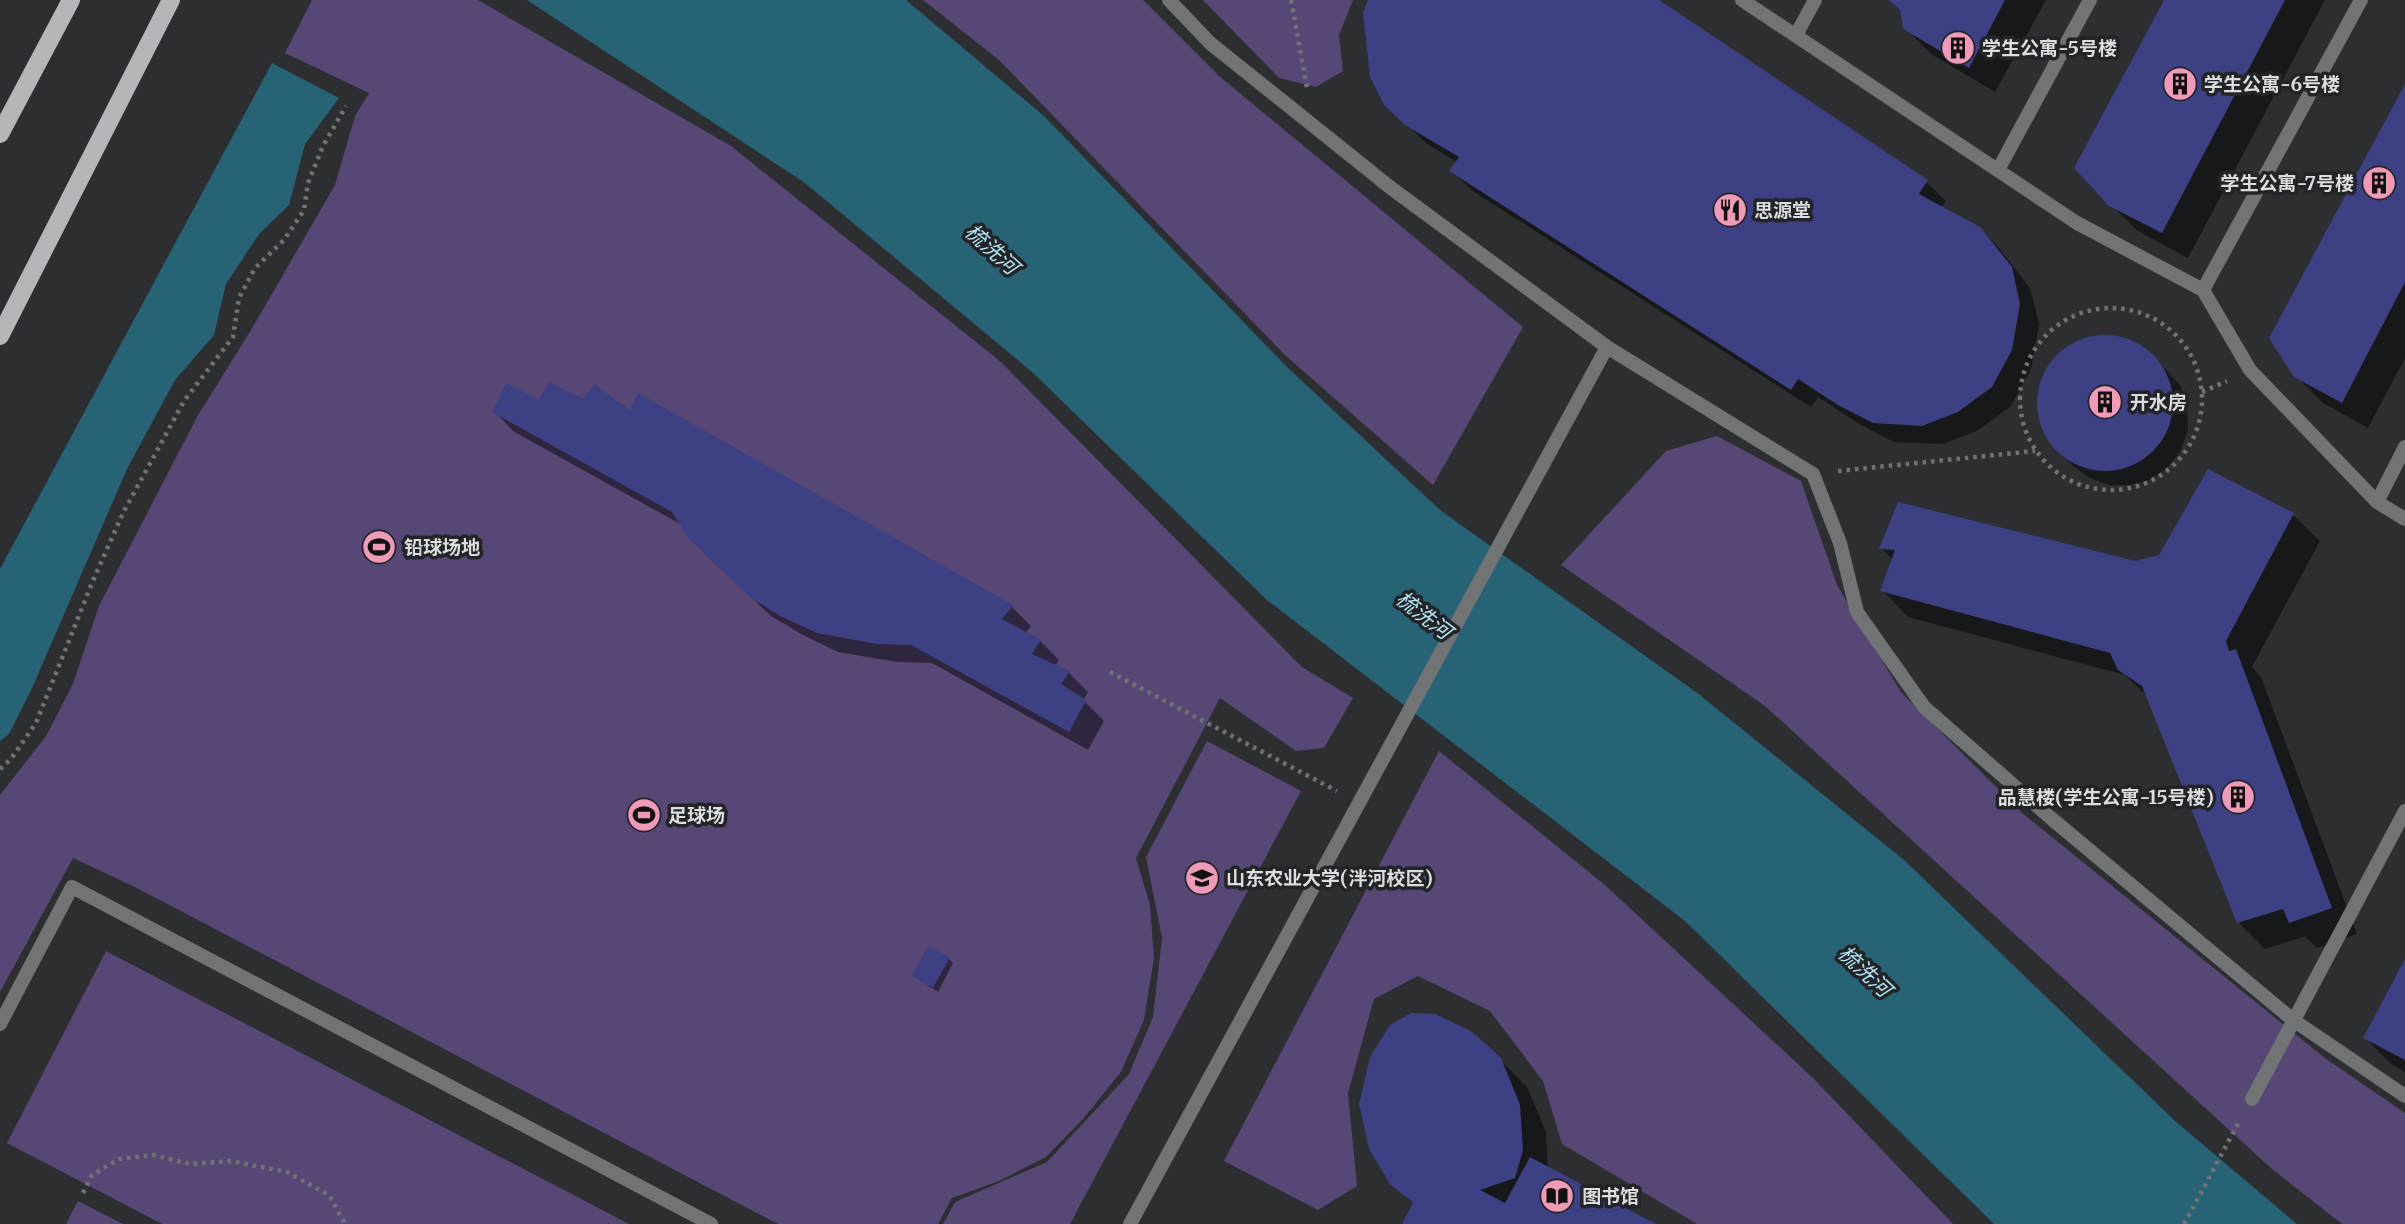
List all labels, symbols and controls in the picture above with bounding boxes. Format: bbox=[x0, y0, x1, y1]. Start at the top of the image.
building icon: 学生公寓-5号楼 bbox=[1939, 29, 1977, 67]
place label: 学生公寓-5号楼 bbox=[1982, 36, 2117, 60]
building icon: 学生公寓-6号楼 bbox=[2161, 65, 2199, 103]
place label: 学生公寓-6号楼 bbox=[2204, 72, 2340, 96]
building icon: 学生公寓-7号楼 bbox=[2360, 164, 2398, 202]
place label: 学生公寓-7号楼 bbox=[2220, 171, 2354, 195]
restaurant icon: 思源堂 bbox=[1711, 191, 1749, 229]
place label: 思源堂 bbox=[1754, 198, 1811, 222]
water label: 梳洗河 bbox=[960, 218, 1027, 283]
building icon: 开水房 bbox=[2086, 383, 2124, 421]
place label: 开水房 bbox=[2130, 390, 2187, 414]
sports icon: 铅球场地 bbox=[360, 528, 398, 566]
place label: 铅球场地 bbox=[404, 535, 480, 559]
water label: 梳洗河 bbox=[1391, 585, 1460, 647]
building icon: 品慧楼(学生公寓-15号楼) bbox=[2219, 778, 2257, 816]
place label: 品慧楼(学生公寓-15号楼) bbox=[1998, 785, 2214, 809]
sports icon: 足球场 bbox=[625, 796, 663, 834]
place label: 足球场 bbox=[668, 803, 725, 827]
school or university icon: 山东农业大学(泮河校区) bbox=[1183, 859, 1221, 897]
place label: 山东农业大学(泮河校区) bbox=[1226, 866, 1433, 890]
water label: 梳洗河 bbox=[1833, 940, 1900, 1005]
library icon: 图书馆 bbox=[1538, 1177, 1576, 1215]
place label: 图书馆 bbox=[1582, 1184, 1639, 1208]

